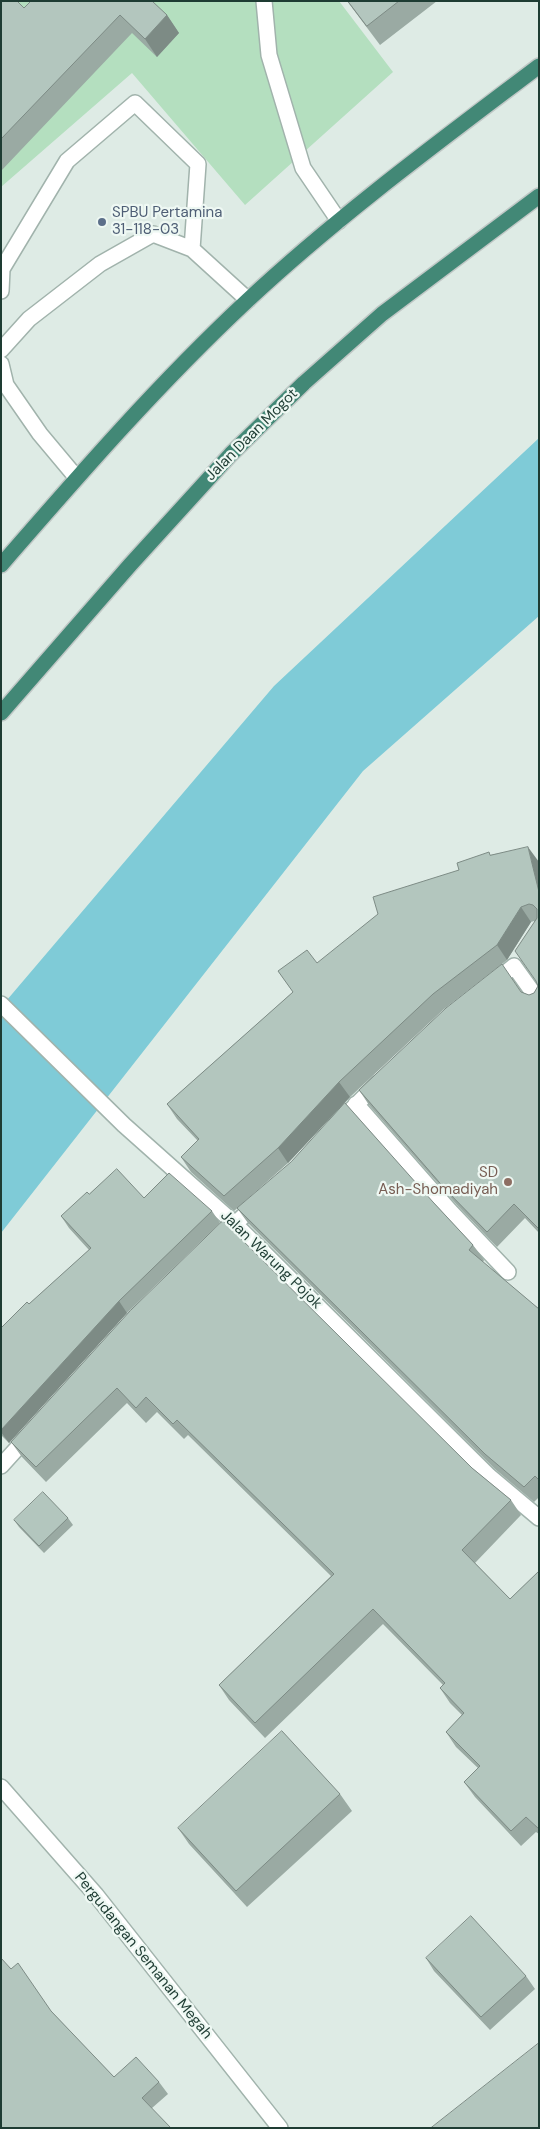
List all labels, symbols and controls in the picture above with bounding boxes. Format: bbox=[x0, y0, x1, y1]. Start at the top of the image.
place label: SPBU Pertamina 31-118-03 bbox=[112, 204, 222, 239]
marker: SPBU Pertamina 31-118-03 bbox=[96, 216, 108, 228]
street label: Jalan Daan Mogot bbox=[202, 385, 302, 485]
place label: SD Ash-Shomadiyah bbox=[378, 1164, 498, 1199]
marker: SD Ash-Shomadiyah bbox=[502, 1176, 514, 1188]
street label: Jalan Warung Pojok bbox=[217, 1207, 325, 1313]
street label: Pergudangan Semanan Megah bbox=[70, 1869, 216, 2043]

